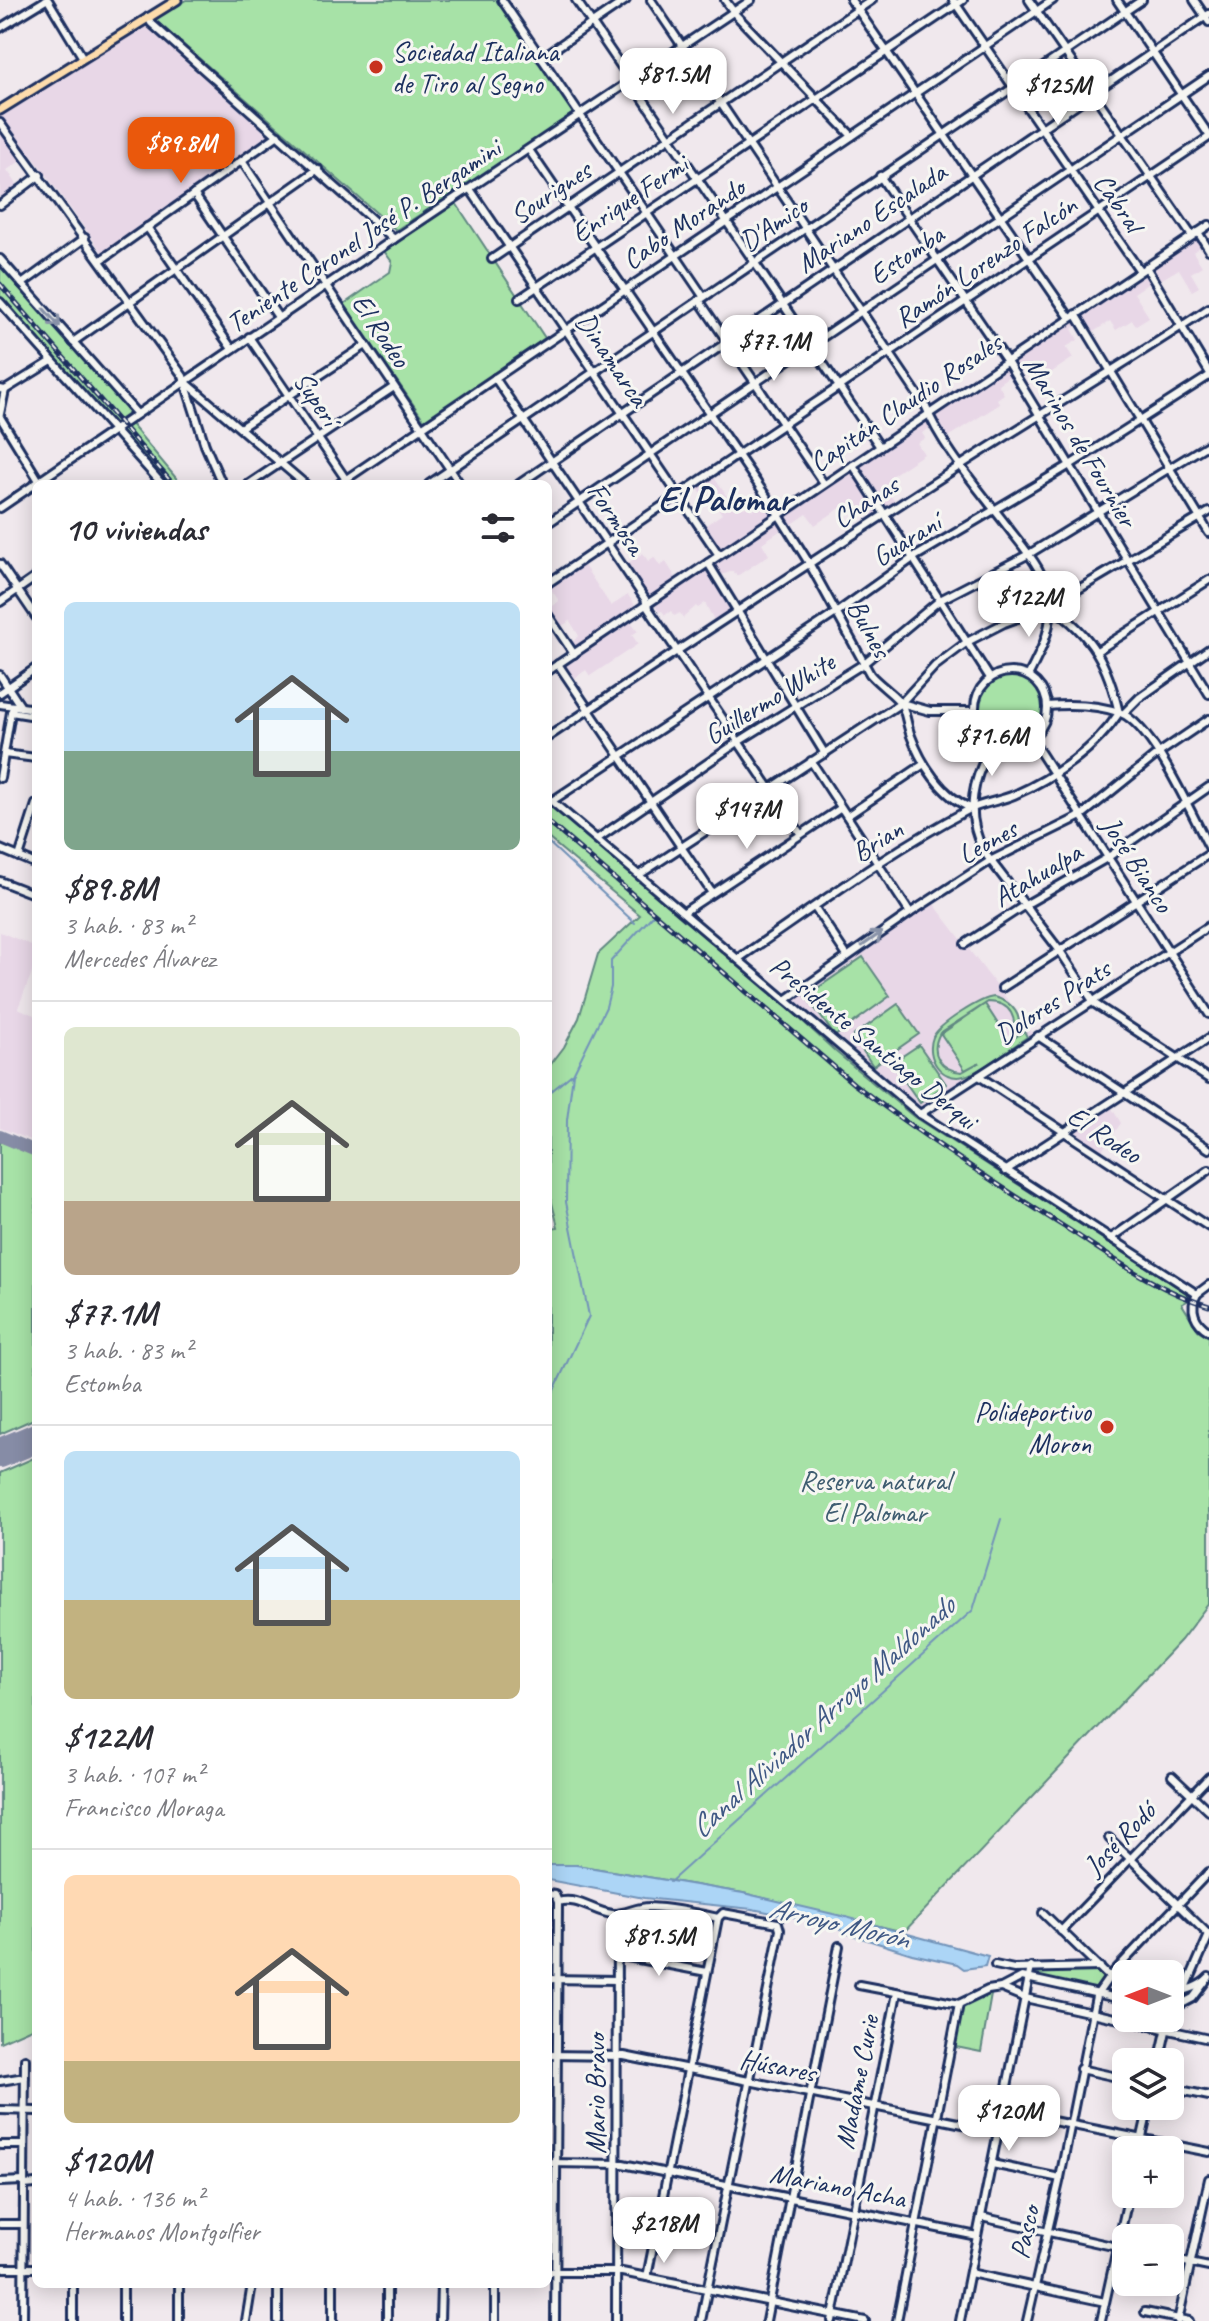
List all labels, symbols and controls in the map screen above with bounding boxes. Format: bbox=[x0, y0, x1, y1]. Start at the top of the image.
place label: Sociedad Italiana de Tiro al Segno bbox=[392, 34, 560, 101]
pin: $81.5M bbox=[608, 48, 738, 116]
text: $81.5M bbox=[638, 57, 708, 90]
marker: Sociedad Italiana de Tiro al Segno bbox=[367, 58, 385, 76]
pin: $125M bbox=[1002, 59, 1114, 127]
text: $125M bbox=[1025, 68, 1091, 101]
pin: $89.8M bbox=[116, 117, 246, 185]
text: $89.8M bbox=[146, 126, 216, 159]
street label: Teniente Coronel José P. Bergamini bbox=[220, 128, 510, 340]
street label: Enrique Fermi bbox=[564, 145, 697, 250]
street label: Sourignes bbox=[503, 151, 599, 232]
street label: Mariano Escalada bbox=[790, 153, 954, 280]
street label: Cabral bbox=[1086, 166, 1154, 243]
street label: Cabo Morando bbox=[615, 168, 754, 277]
street label: D'Amico bbox=[733, 186, 816, 259]
street label: Ramón Lorenzo Falcón bbox=[887, 187, 1084, 335]
street label: Estomba bbox=[862, 216, 952, 292]
street label: El Rodeo bbox=[344, 287, 420, 375]
street label: Dinamarca bbox=[568, 305, 658, 415]
one-way arrow bbox=[42, 307, 60, 327]
pin: $77.1M bbox=[709, 315, 839, 383]
text: $77.1M bbox=[739, 324, 809, 357]
street label: Capitán Claudio Rosales bbox=[802, 324, 1010, 480]
street label: Marinos de Fournier bbox=[1016, 350, 1147, 535]
street label: Superí bbox=[286, 364, 351, 437]
street label: Chanas bbox=[826, 466, 907, 536]
street label: Formosa bbox=[580, 475, 655, 563]
district label: El Palomar bbox=[658, 476, 796, 522]
street label: Guaraní bbox=[865, 502, 952, 574]
icon: filters bbox=[476, 506, 520, 550]
text: 10 viviendas bbox=[64, 507, 207, 550]
pin: $122M bbox=[973, 571, 1085, 639]
text: $122M bbox=[996, 580, 1062, 613]
street label: Bulnes bbox=[839, 593, 901, 666]
street label: Guillermo White bbox=[698, 644, 843, 752]
icon: home bbox=[220, 654, 364, 798]
pin: $71.6M bbox=[927, 710, 1057, 778]
text: $71.6M bbox=[956, 719, 1028, 752]
pin: $147M bbox=[691, 783, 803, 851]
text: $147M bbox=[714, 792, 780, 825]
street label: José Bianco bbox=[1093, 808, 1183, 921]
street label: Leones bbox=[952, 810, 1025, 872]
street label: Brian bbox=[845, 811, 910, 870]
street label: Atahualpa bbox=[986, 833, 1090, 915]
text: $89.8M bbox=[64, 866, 156, 909]
text: 3 hab. · 83 m² bbox=[64, 909, 192, 942]
one-way arrow bbox=[861, 931, 883, 947]
text: Mercedes Álvarez bbox=[64, 942, 215, 975]
street label: Presidente Santiago Derqui bbox=[763, 948, 987, 1139]
street label: Dolores Prats bbox=[988, 950, 1119, 1052]
icon: home bbox=[220, 1079, 364, 1223]
street label: El Rodeo bbox=[1061, 1098, 1150, 1172]
text: $77.1M bbox=[64, 1291, 156, 1334]
text: 3 hab. · 83 m² bbox=[64, 1334, 192, 1367]
text: Estomba bbox=[64, 1367, 141, 1400]
place label: Polideportivo Moron bbox=[975, 1394, 1093, 1461]
marker: Polideportivo Moron bbox=[1098, 1418, 1116, 1436]
park label: Reserva natural El Palomar bbox=[800, 1463, 956, 1530]
icon: home bbox=[220, 1503, 364, 1647]
water label: Canal Aliviador Arroyo Maldonado bbox=[682, 1586, 965, 1846]
text: $122M bbox=[64, 1715, 150, 1758]
text: 3 hab. · 107 m² bbox=[64, 1758, 204, 1791]
text: Francisco Moraga bbox=[64, 1791, 223, 1824]
street label: José Rodó bbox=[1074, 1791, 1166, 1884]
water label: Arroyo Morón bbox=[765, 1889, 915, 1958]
pin: $81.5M bbox=[594, 1910, 724, 1978]
text: $81.5M bbox=[624, 1919, 694, 1952]
icon: home bbox=[220, 1927, 364, 2071]
north arrow bbox=[1112, 1960, 1184, 2032]
map controls bbox=[1112, 1960, 1184, 2296]
street label: Madame Curie bbox=[826, 2010, 887, 2152]
street label: Mario Bravo bbox=[578, 2031, 613, 2154]
street label: Húsares bbox=[737, 2041, 821, 2090]
button: layers bbox=[1112, 2048, 1184, 2120]
pin: $120M bbox=[953, 2085, 1065, 2153]
text: $120M bbox=[976, 2094, 1042, 2127]
button: + bbox=[1112, 2136, 1184, 2208]
text: $120M bbox=[64, 2139, 150, 2182]
street label: Mariano Acha bbox=[767, 2155, 910, 2216]
text: 4 hab. · 136 m² bbox=[64, 2182, 204, 2215]
pin: $218M bbox=[608, 2197, 720, 2265]
street label: Pasco bbox=[1001, 2199, 1048, 2262]
text: $218M bbox=[631, 2206, 697, 2239]
text: Hermanos Montgolfier bbox=[64, 2215, 260, 2248]
button: − bbox=[1112, 2224, 1184, 2296]

